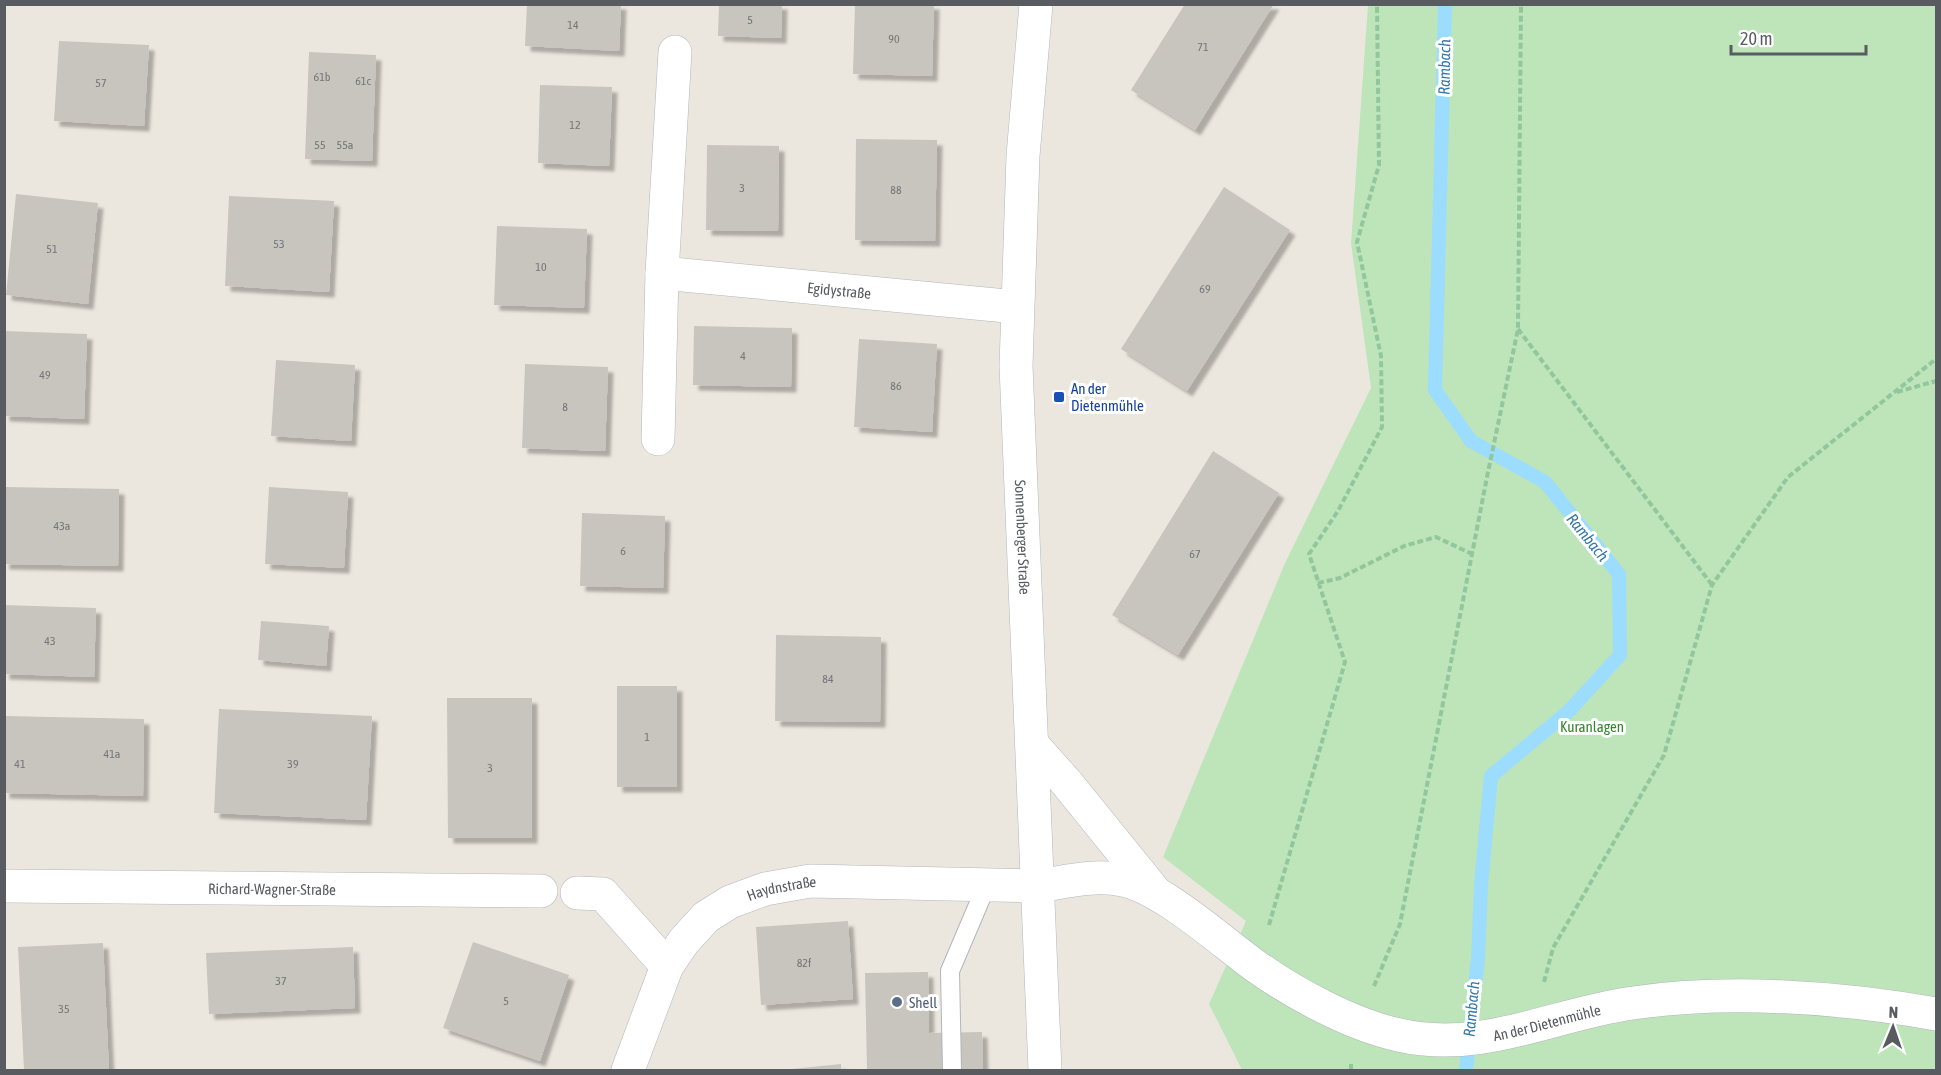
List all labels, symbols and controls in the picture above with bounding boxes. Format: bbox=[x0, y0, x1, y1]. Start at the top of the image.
house number: 5 bbox=[747, 13, 753, 27]
house number: 14 bbox=[567, 18, 579, 32]
scale bar bbox=[1731, 18, 1866, 56]
text: 20 m bbox=[1740, 28, 1772, 49]
house number: 90 bbox=[888, 32, 900, 46]
water label: Rambach bbox=[1435, 39, 1453, 95]
house number: 71 bbox=[1197, 40, 1209, 54]
house number: 61b bbox=[314, 70, 331, 84]
house number: 61c bbox=[355, 74, 371, 88]
house number: 57 bbox=[95, 76, 107, 90]
house number: 12 bbox=[569, 118, 581, 132]
house number: 55 bbox=[314, 138, 326, 152]
house number: 55a bbox=[337, 138, 353, 152]
house number: 3 bbox=[739, 181, 745, 195]
house number: 88 bbox=[890, 183, 902, 197]
house number: 53 bbox=[273, 237, 285, 251]
house number: 51 bbox=[46, 242, 58, 256]
house number: 10 bbox=[535, 260, 547, 274]
street label: Egidystraße bbox=[806, 278, 872, 302]
house number: 69 bbox=[1199, 282, 1211, 296]
house number: 4 bbox=[740, 349, 746, 363]
house number: 49 bbox=[39, 368, 51, 382]
house number: 86 bbox=[890, 379, 902, 393]
place label: An der Dietenmühle bbox=[1071, 380, 1144, 414]
marker: An der Dietenmühle bbox=[1052, 390, 1066, 404]
house number: 8 bbox=[562, 400, 568, 414]
street label: Sonnenberger Straße bbox=[1012, 479, 1034, 595]
water label: Rambach bbox=[1563, 510, 1613, 564]
house number: 43a bbox=[54, 519, 70, 533]
house number: 6 bbox=[620, 544, 626, 558]
house number: 67 bbox=[1189, 547, 1201, 561]
house number: 43 bbox=[44, 634, 56, 648]
house number: 84 bbox=[822, 672, 834, 686]
park label: Kuranlagen bbox=[1560, 718, 1624, 735]
house number: 1 bbox=[644, 730, 650, 744]
house number: 41a bbox=[104, 747, 120, 761]
house number: 41 bbox=[14, 757, 26, 771]
house number: 39 bbox=[287, 757, 299, 771]
house number: 3 bbox=[487, 761, 493, 775]
street label: Haydnstraße bbox=[744, 872, 817, 904]
street label: Richard-Wagner-Straße bbox=[208, 879, 336, 898]
house number: 82f bbox=[797, 956, 812, 970]
house number: 37 bbox=[275, 974, 287, 988]
water label: Rambach bbox=[1460, 980, 1482, 1038]
house number: 5 bbox=[503, 994, 509, 1008]
place label: Shell bbox=[909, 994, 937, 1011]
marker: Shell bbox=[890, 995, 904, 1009]
north arrow bbox=[1863, 997, 1923, 1057]
street label: An der Dietenmühle bbox=[1492, 1001, 1602, 1044]
house number: 35 bbox=[58, 1002, 70, 1016]
text: N bbox=[1888, 1003, 1899, 1021]

